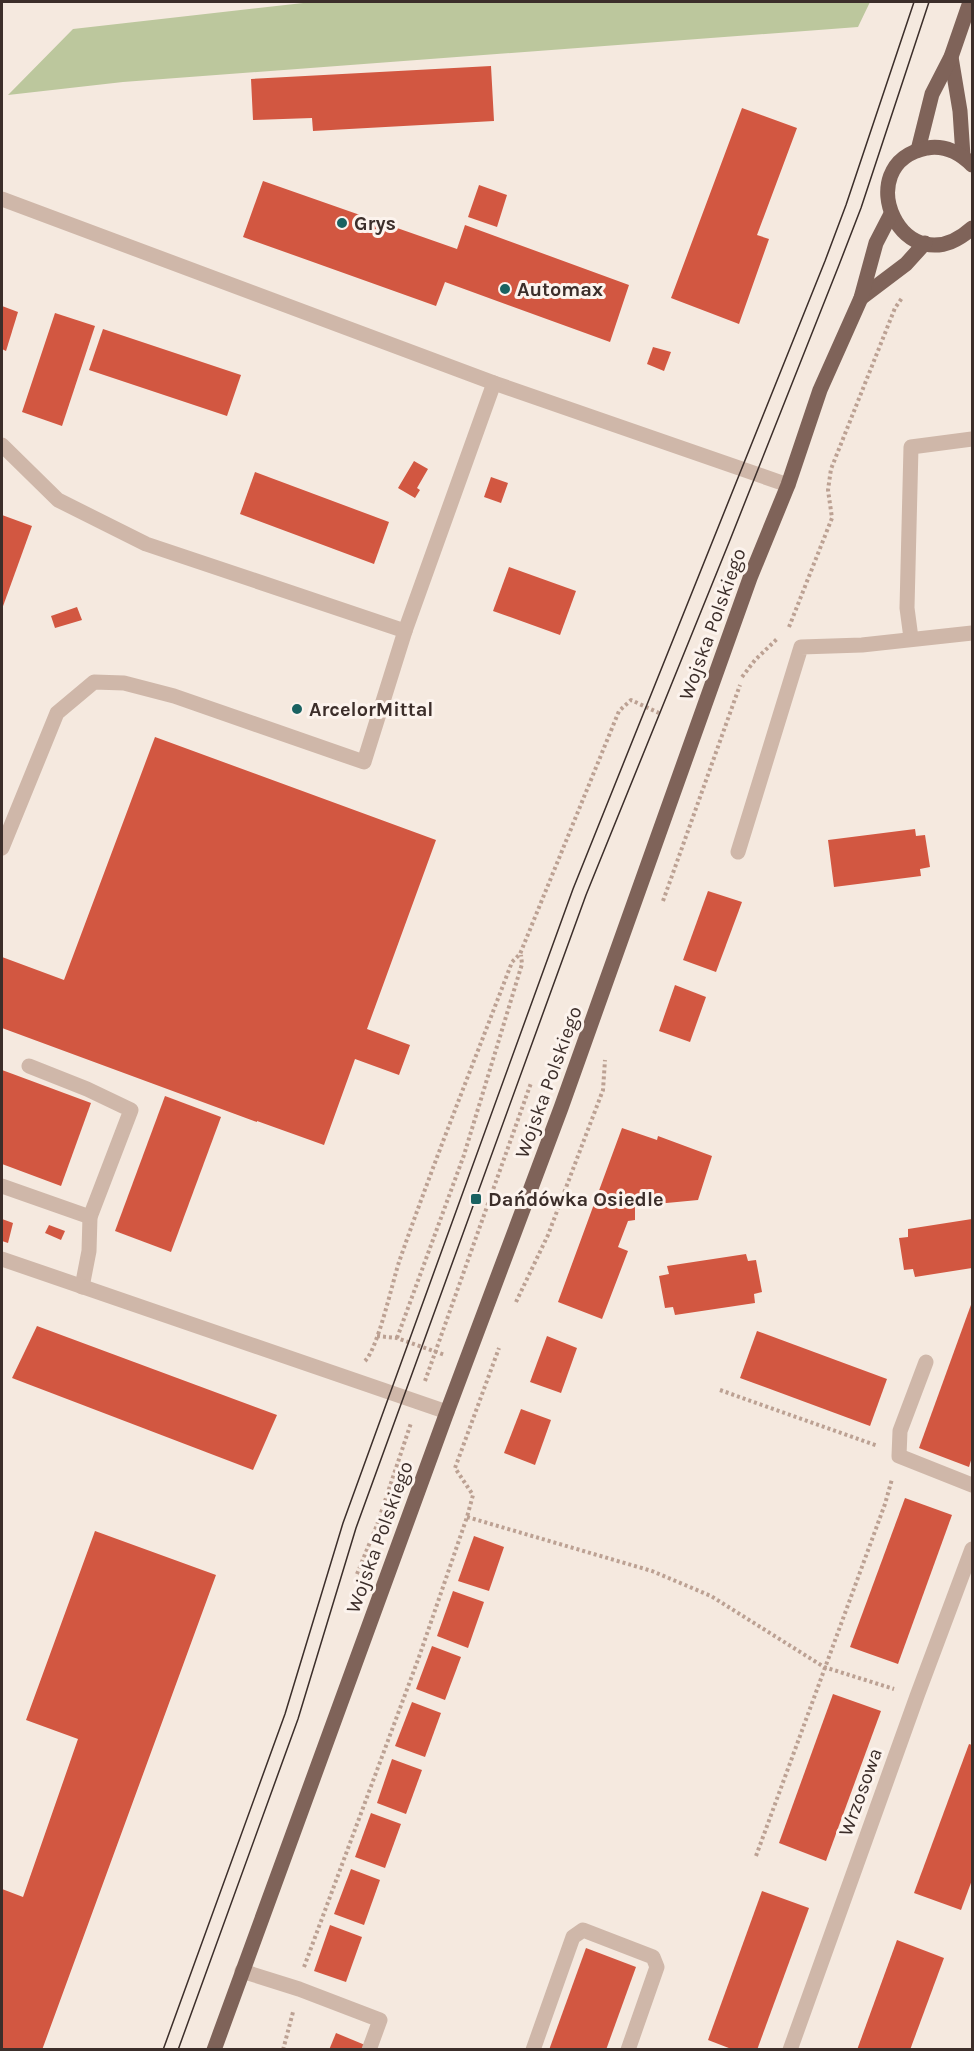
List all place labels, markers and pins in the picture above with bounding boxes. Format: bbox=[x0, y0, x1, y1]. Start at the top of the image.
place label: Grys bbox=[354, 212, 396, 235]
marker: Grys bbox=[335, 216, 349, 230]
place label: Automax bbox=[517, 278, 603, 301]
marker: Automax bbox=[498, 282, 512, 296]
place label: ArcelorMittal bbox=[309, 698, 433, 721]
marker: ArcelorMittal bbox=[290, 702, 304, 716]
place label: Dańdówka Osiedle bbox=[488, 1188, 664, 1211]
marker: Dańdówka Osiedle bbox=[469, 1192, 483, 1206]

